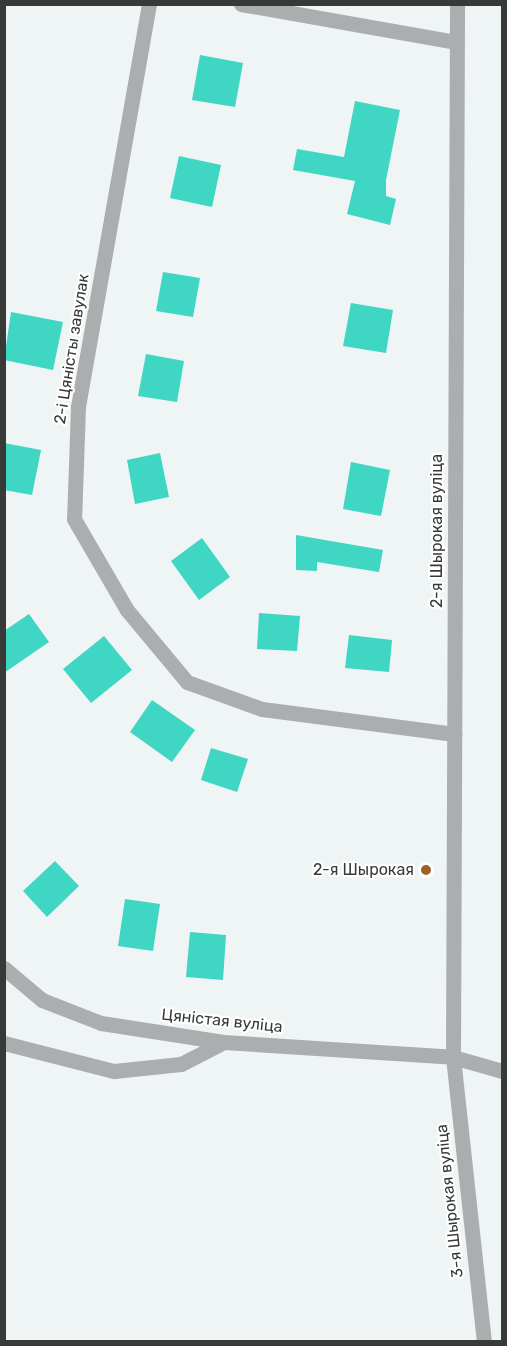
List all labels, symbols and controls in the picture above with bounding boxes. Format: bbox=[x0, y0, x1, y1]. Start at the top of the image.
street label: 2-і Цяністы завулак bbox=[51, 273, 93, 425]
street label: 2-я Шырокая вуліца bbox=[427, 454, 447, 608]
place label: 2-я Шырокая bbox=[313, 860, 414, 880]
marker: 2-я Шырокая bbox=[419, 863, 433, 877]
street label: Цяністая вуліца bbox=[160, 1005, 284, 1037]
street label: 3-я Шырокая вуліца bbox=[432, 1123, 468, 1279]

